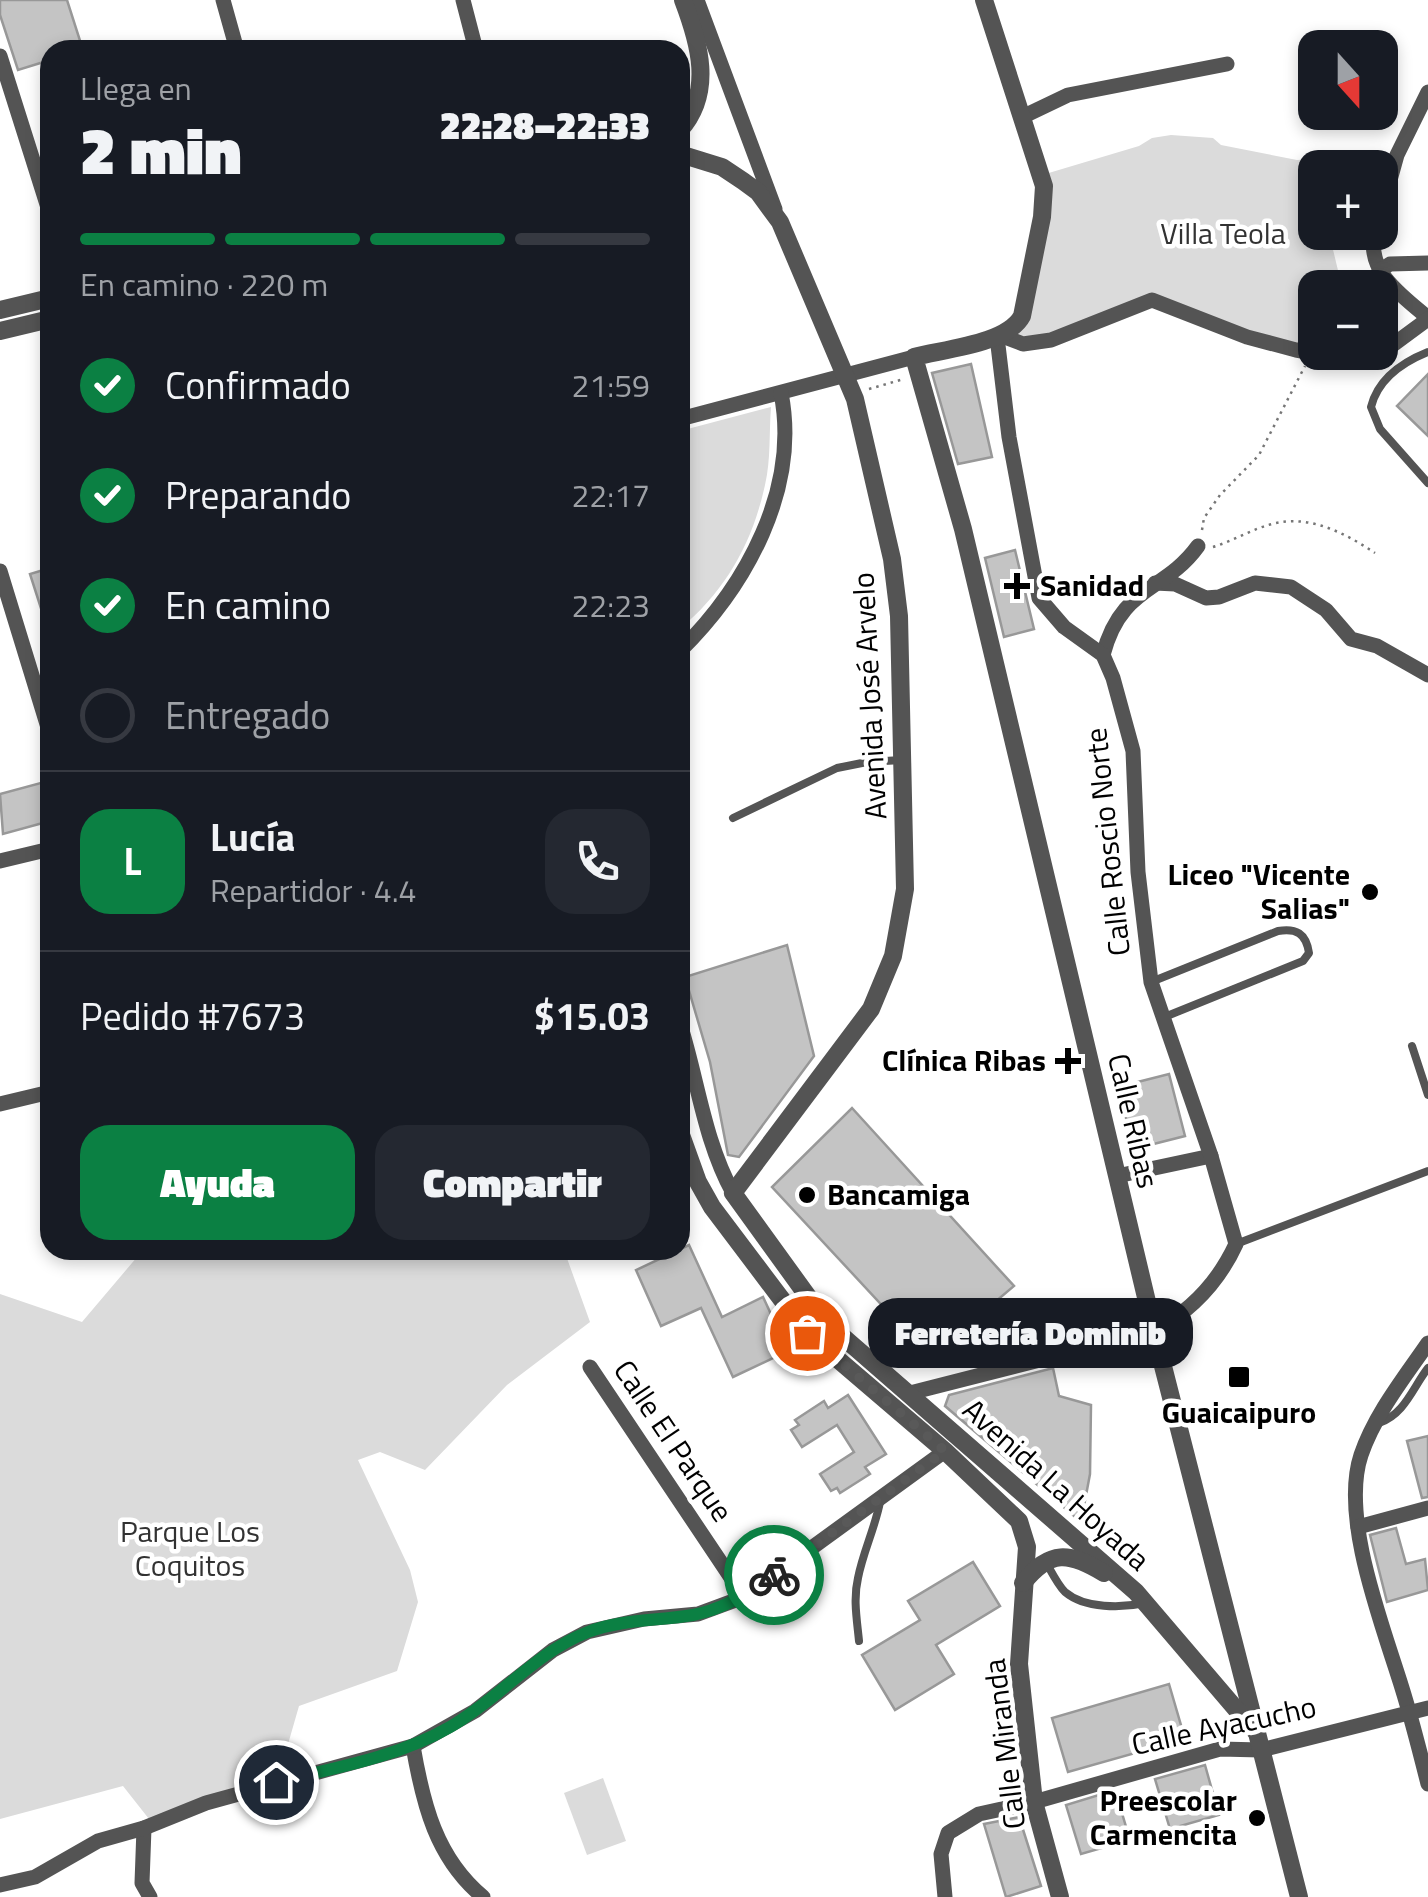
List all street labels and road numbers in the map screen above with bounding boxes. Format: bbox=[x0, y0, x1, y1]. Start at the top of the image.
street label: Avenida José Arvelo bbox=[840, 571, 898, 821]
street label: Calle Roscio Norte bbox=[1072, 726, 1142, 958]
street label: Calle Ribas bbox=[1096, 1049, 1172, 1193]
street label: Calle El Parque bbox=[603, 1350, 745, 1531]
street label: Avenida La Hoyada bbox=[953, 1387, 1161, 1581]
street label: Calle Miranda bbox=[971, 1656, 1037, 1832]
street label: Calle Ayacucho bbox=[1127, 1683, 1320, 1767]

